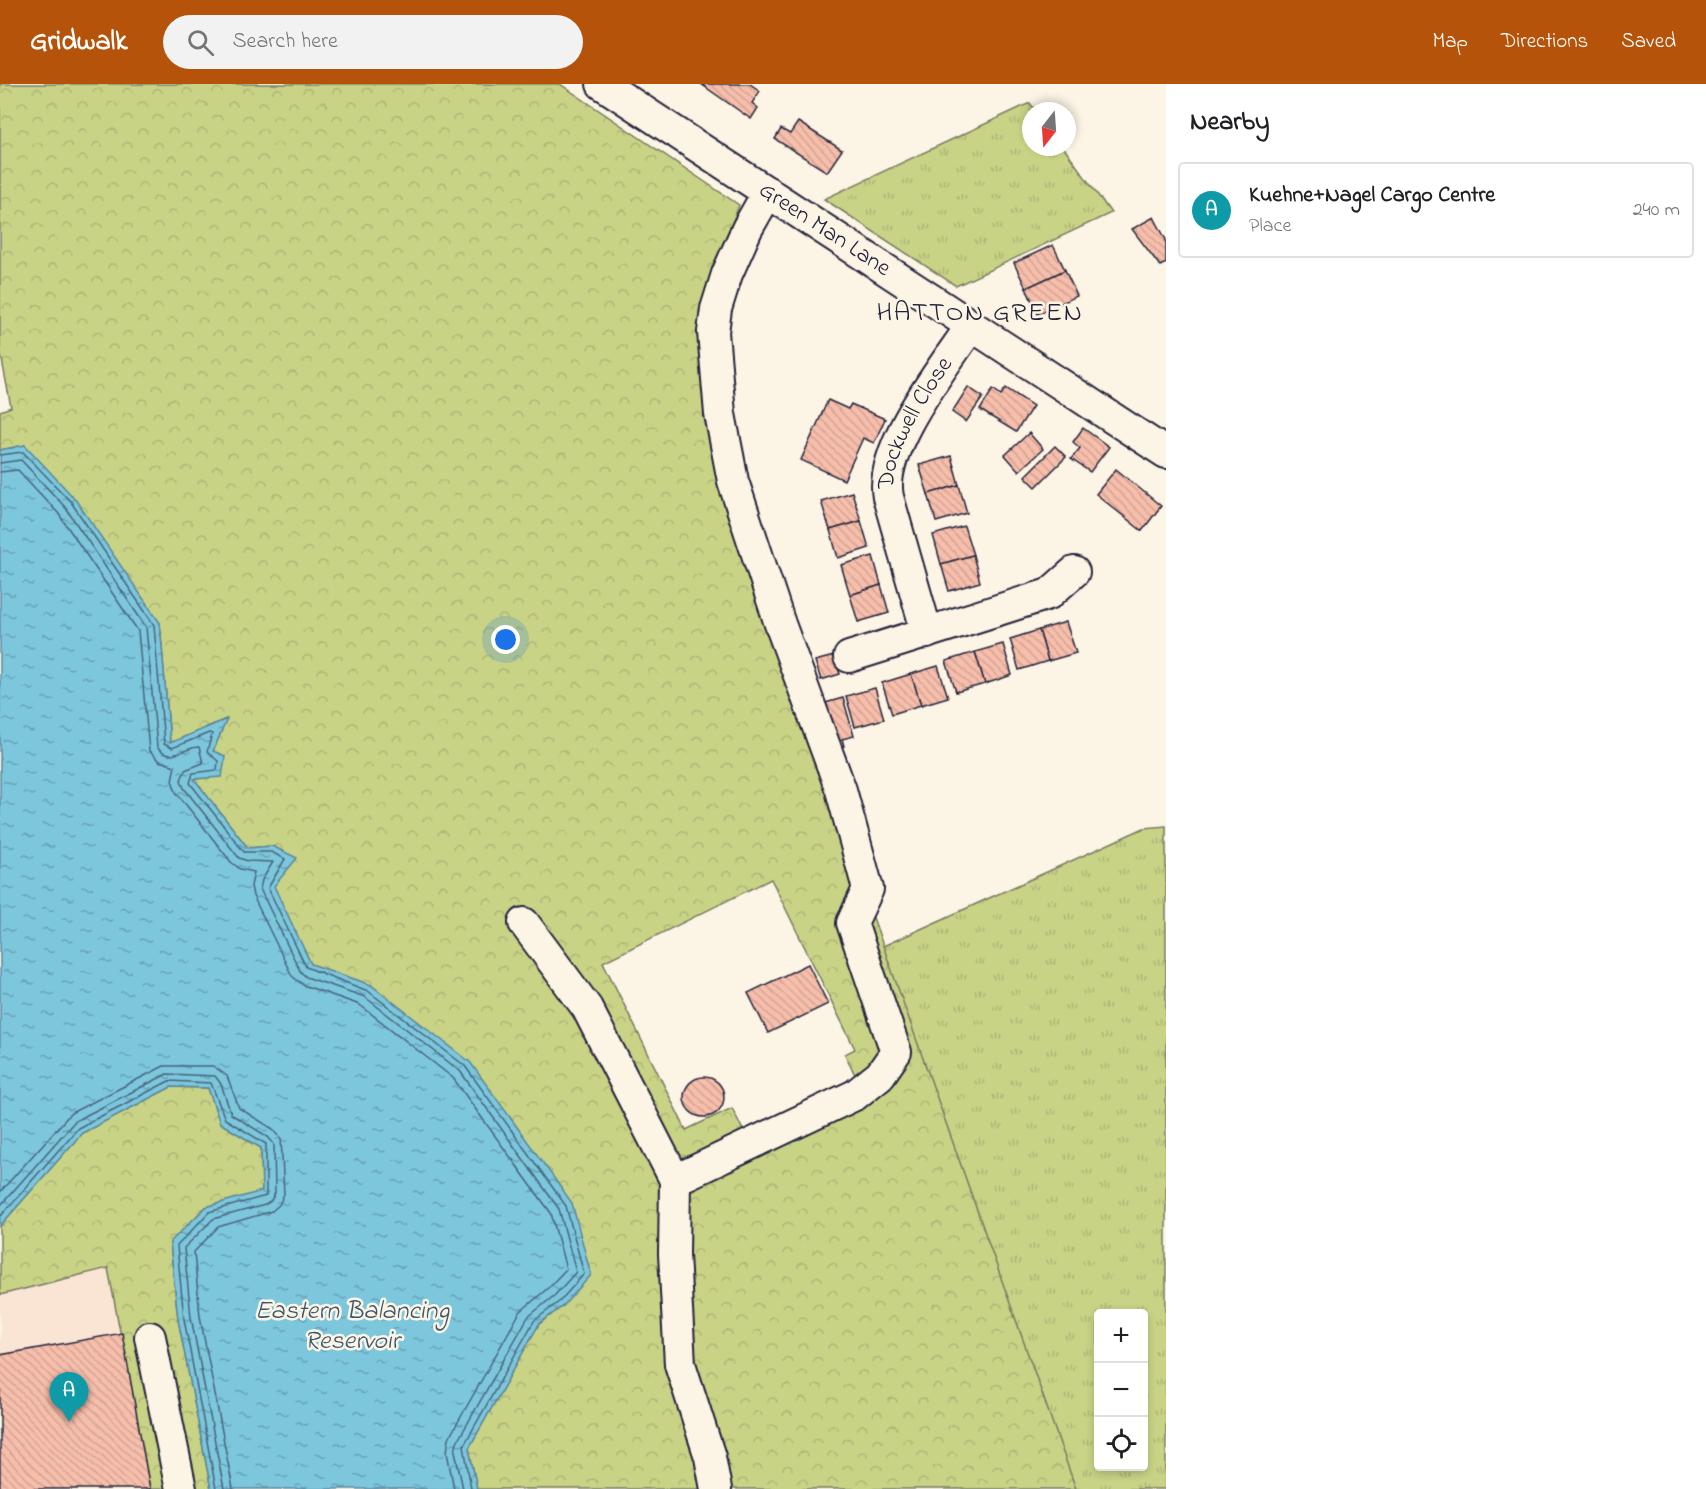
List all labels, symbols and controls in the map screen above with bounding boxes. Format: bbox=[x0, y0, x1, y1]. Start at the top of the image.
search box bbox=[163, 15, 583, 69]
text: Gridwalk bbox=[30, 22, 127, 63]
icon: search bbox=[184, 26, 217, 59]
text: Search here bbox=[232, 26, 338, 58]
text: Map bbox=[1432, 27, 1468, 57]
text: Directions bbox=[1501, 27, 1588, 57]
text: Saved bbox=[1621, 27, 1676, 57]
north arrow bbox=[1022, 102, 1076, 156]
text: Nearby bbox=[1190, 104, 1269, 142]
street label: Green Man Lane bbox=[752, 173, 898, 286]
text: Kuehne+Nagel Cargo Centre bbox=[1249, 180, 1495, 212]
text: A bbox=[1205, 196, 1218, 225]
text: 240 m bbox=[1633, 196, 1680, 225]
text: Place bbox=[1249, 212, 1291, 241]
district label: HATTON GREEN bbox=[877, 294, 1083, 333]
street label: Dockwell Close bbox=[869, 350, 962, 491]
your location bbox=[491, 625, 520, 654]
water label: Eastern Balancing Reservoir bbox=[255, 1293, 450, 1361]
map controls bbox=[1094, 1309, 1148, 1471]
button: + bbox=[1094, 1309, 1148, 1363]
button: − bbox=[1094, 1363, 1148, 1417]
pin: A bbox=[50, 1372, 88, 1422]
button: locate bbox=[1094, 1417, 1148, 1471]

